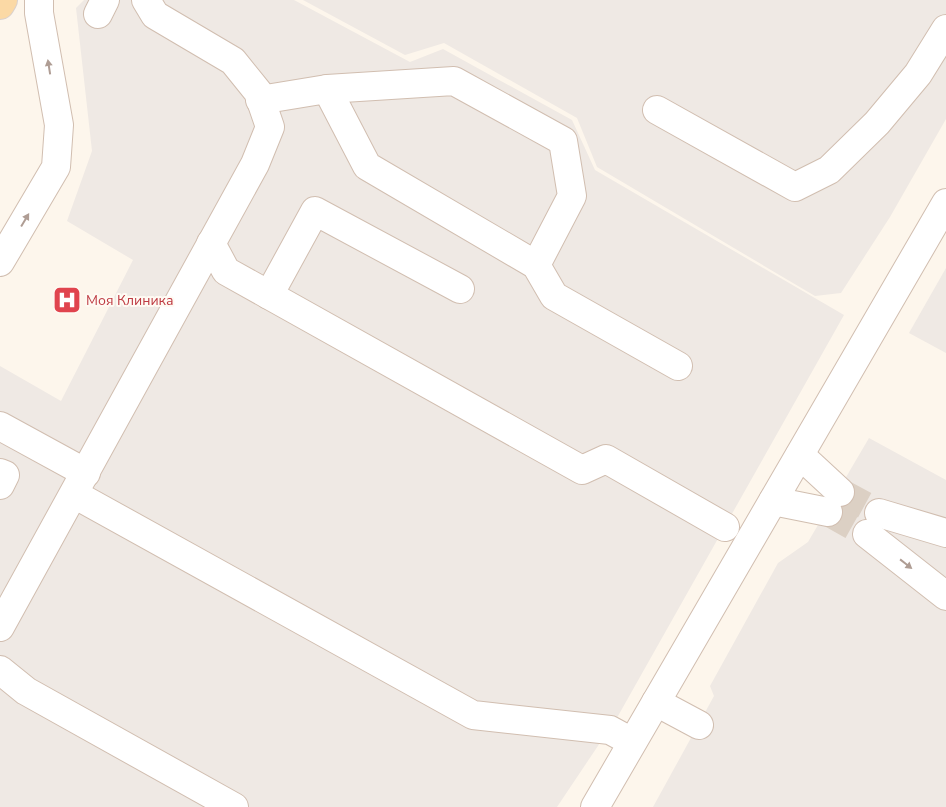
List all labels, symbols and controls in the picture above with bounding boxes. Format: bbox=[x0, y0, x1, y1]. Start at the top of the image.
one-way arrow bbox=[44, 58, 52, 74]
one-way arrow bbox=[21, 213, 30, 226]
hospital icon: Моя Клиника bbox=[52, 285, 82, 315]
place label: Моя Клиника bbox=[86, 291, 174, 310]
one-way arrow bbox=[899, 559, 912, 569]

